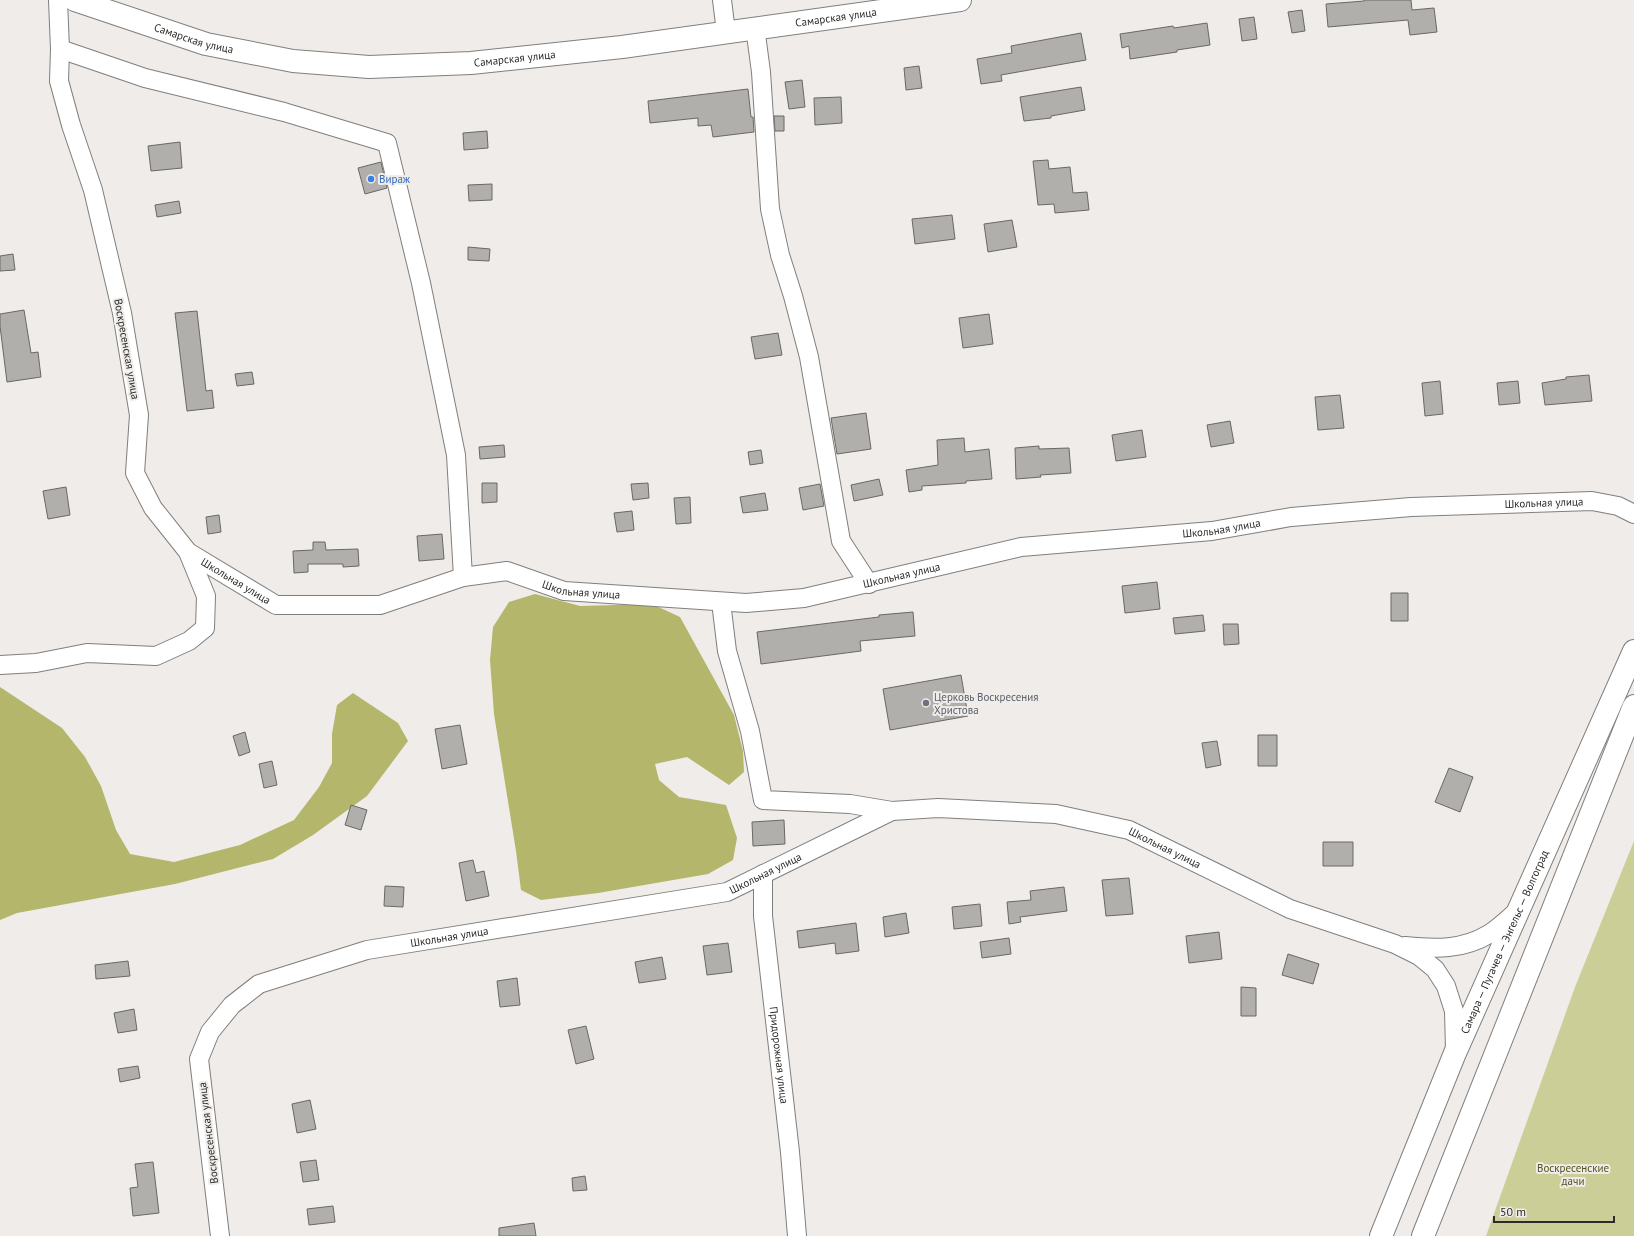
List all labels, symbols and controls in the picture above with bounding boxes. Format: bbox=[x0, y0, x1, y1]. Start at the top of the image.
street label: Самарская улица bbox=[794, 5, 878, 30]
street label: Самарская улица bbox=[152, 20, 235, 56]
street label: Самарская улица bbox=[473, 47, 556, 70]
place label: Вираж bbox=[379, 172, 411, 186]
marker: Вираж bbox=[366, 174, 376, 184]
street label: Воскресенская улица bbox=[111, 298, 143, 400]
street label: Школьная улица bbox=[1504, 494, 1584, 511]
street label: Школьная улица bbox=[1182, 516, 1262, 540]
street label: Школьная улица bbox=[199, 555, 273, 607]
street label: Школьная улица bbox=[862, 559, 942, 591]
street label: Школьная улица bbox=[540, 577, 621, 602]
place label: Церковь Воскресения Христова bbox=[934, 690, 1038, 717]
marker: Церковь Воскресения Христова bbox=[921, 698, 931, 708]
street label: Школьная улица bbox=[1126, 824, 1203, 871]
street label: Самара — Пугачев — Энгельс — Волгоград bbox=[1457, 848, 1551, 1036]
street label: Школьная улица bbox=[727, 850, 804, 897]
street label: Школьная улица bbox=[409, 924, 489, 950]
street label: Придорожная улица bbox=[766, 1006, 791, 1104]
street label: Воскресенская улица bbox=[195, 1082, 221, 1184]
park label: Воскресенские дачи bbox=[1537, 1161, 1609, 1188]
scale bar bbox=[1494, 1198, 1614, 1224]
text: 50 m bbox=[1500, 1204, 1526, 1219]

